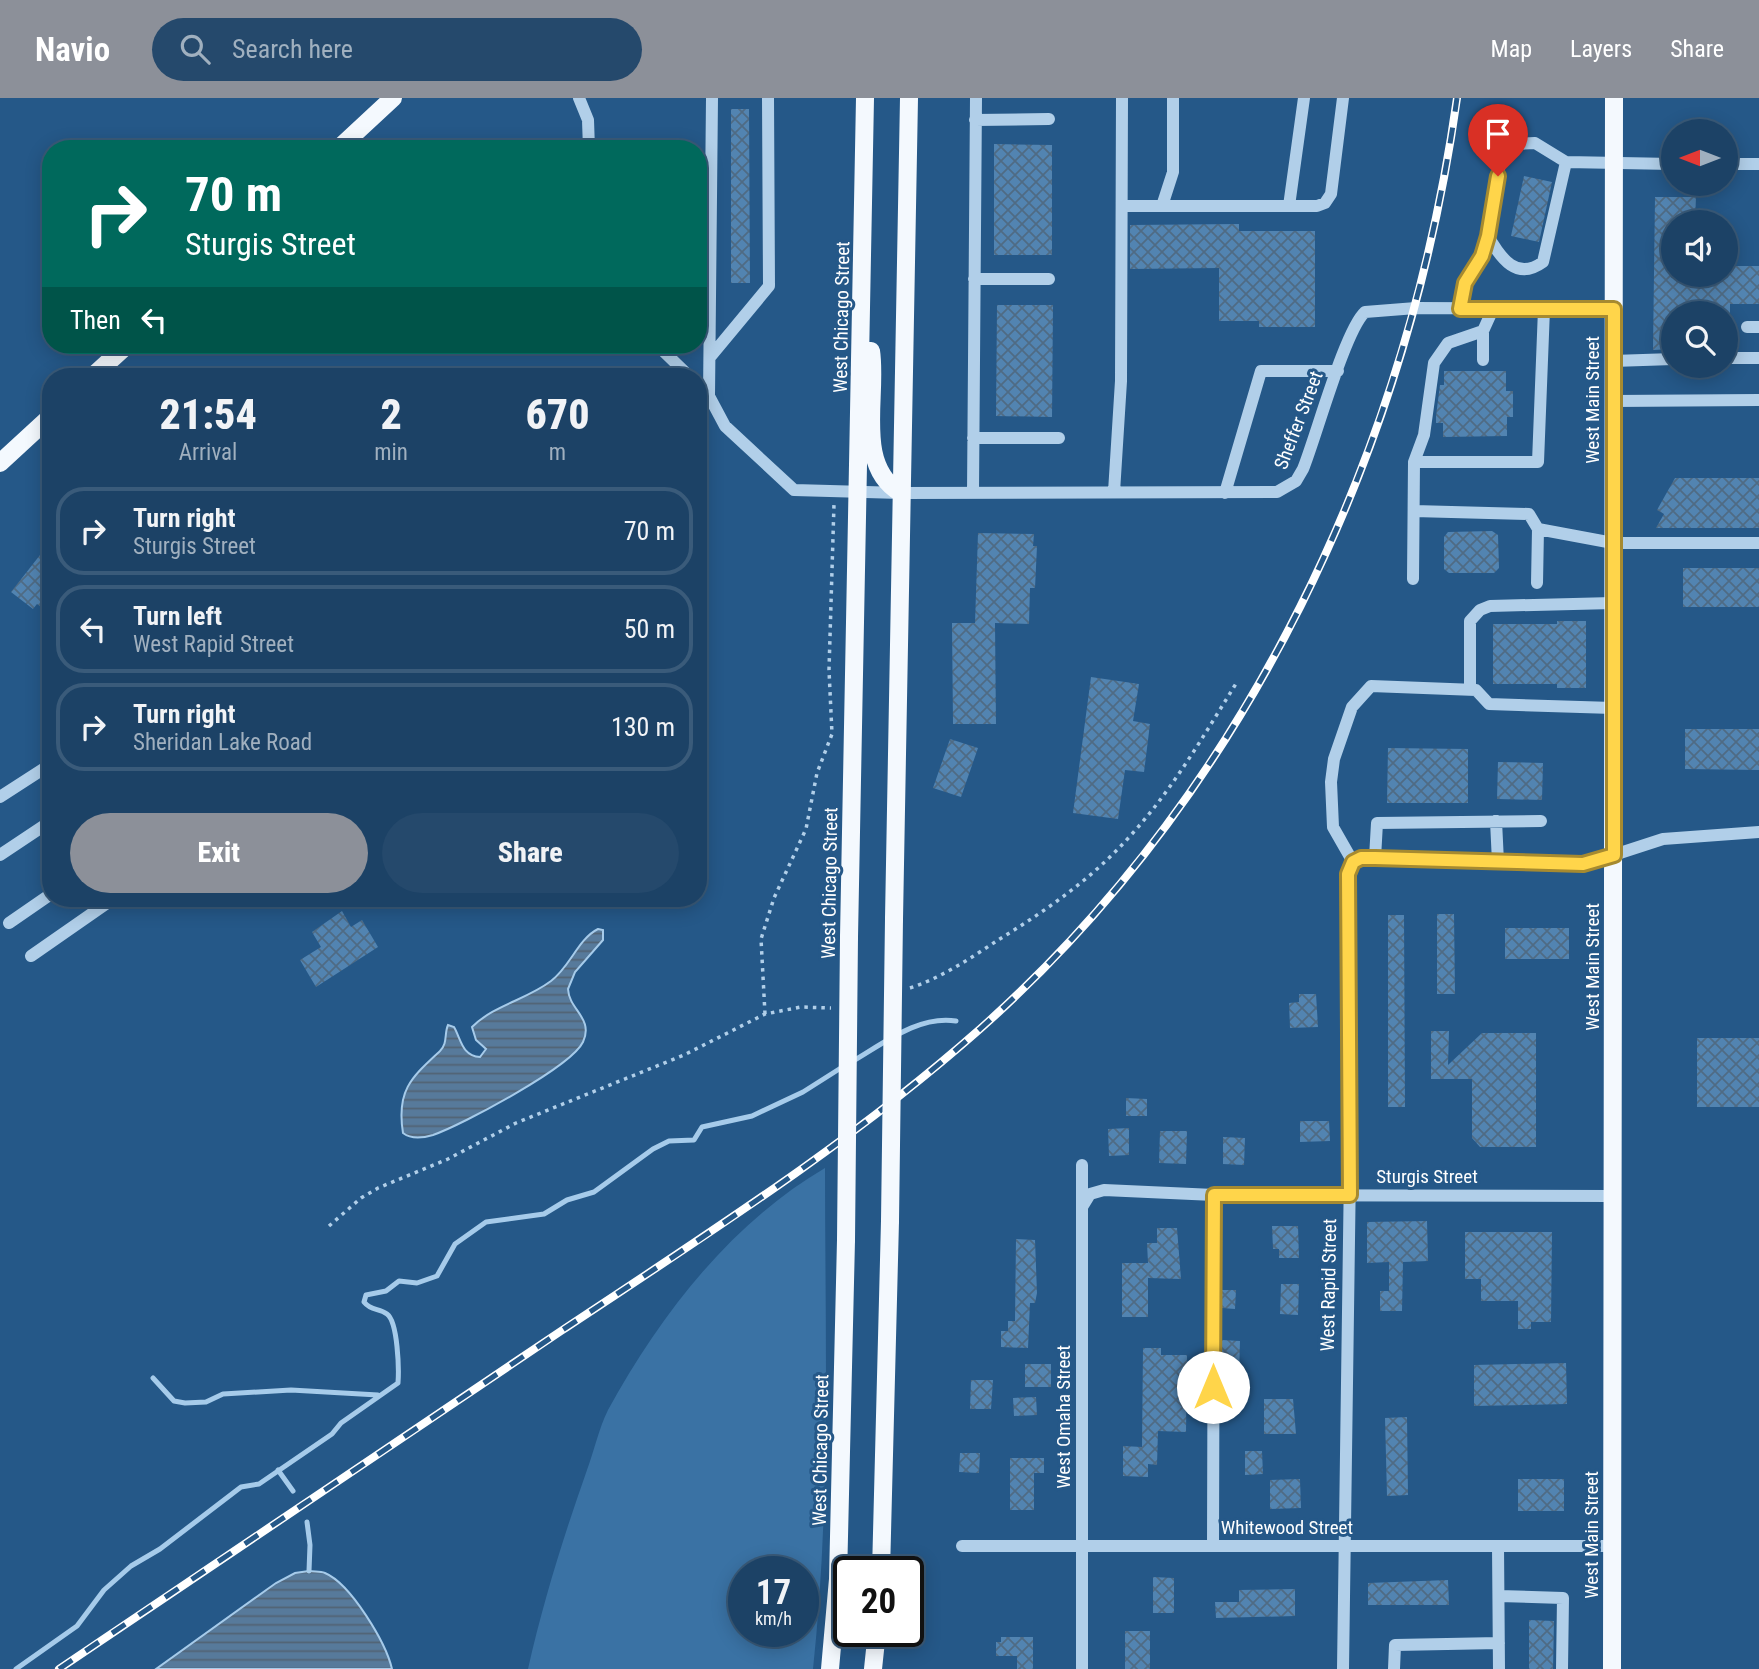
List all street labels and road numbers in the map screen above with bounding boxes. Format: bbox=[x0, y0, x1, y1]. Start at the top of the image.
street label: West Chicago Street bbox=[829, 241, 854, 393]
street label: West Main Street bbox=[1581, 336, 1604, 464]
street label: Sheffer Street bbox=[1269, 368, 1328, 473]
street label: West Chicago Street bbox=[817, 807, 842, 959]
street label: West Main Street bbox=[1581, 903, 1604, 1031]
street label: Sturgis Street bbox=[1376, 1165, 1478, 1188]
street label: West Rapid Street bbox=[1316, 1218, 1341, 1352]
street label: West Omaha Street bbox=[1052, 1345, 1075, 1489]
street label: West Chicago Street bbox=[808, 1374, 833, 1526]
street label: West Main Street bbox=[1580, 1471, 1603, 1599]
street label: Whitewood Street bbox=[1221, 1516, 1353, 1539]

